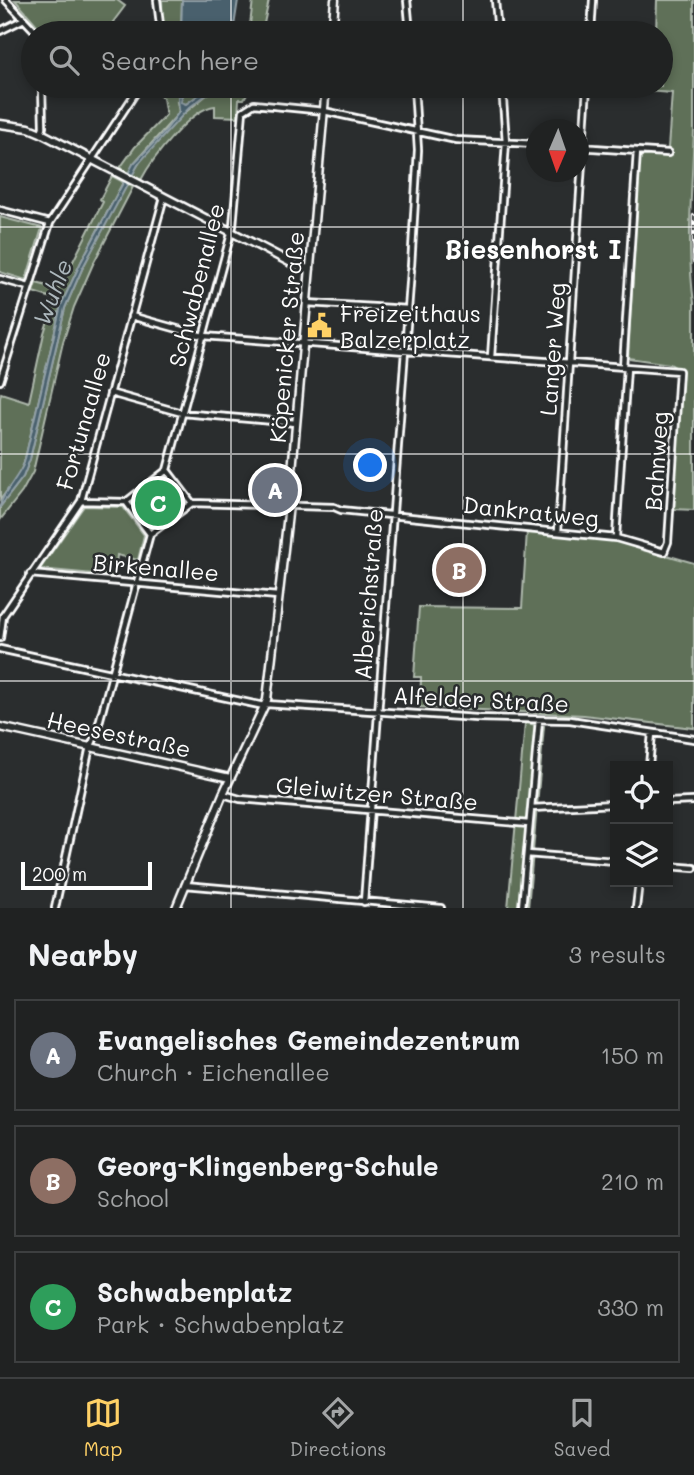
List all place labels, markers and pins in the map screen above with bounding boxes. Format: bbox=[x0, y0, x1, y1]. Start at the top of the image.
place label: Freizeithaus Balzerplatz bbox=[340, 298, 481, 354]
public building icon: Freizeithaus Balzerplatz bbox=[306, 312, 334, 340]
pin: A bbox=[252, 464, 298, 516]
pin: C bbox=[135, 477, 181, 529]
pin: B bbox=[436, 544, 482, 596]

